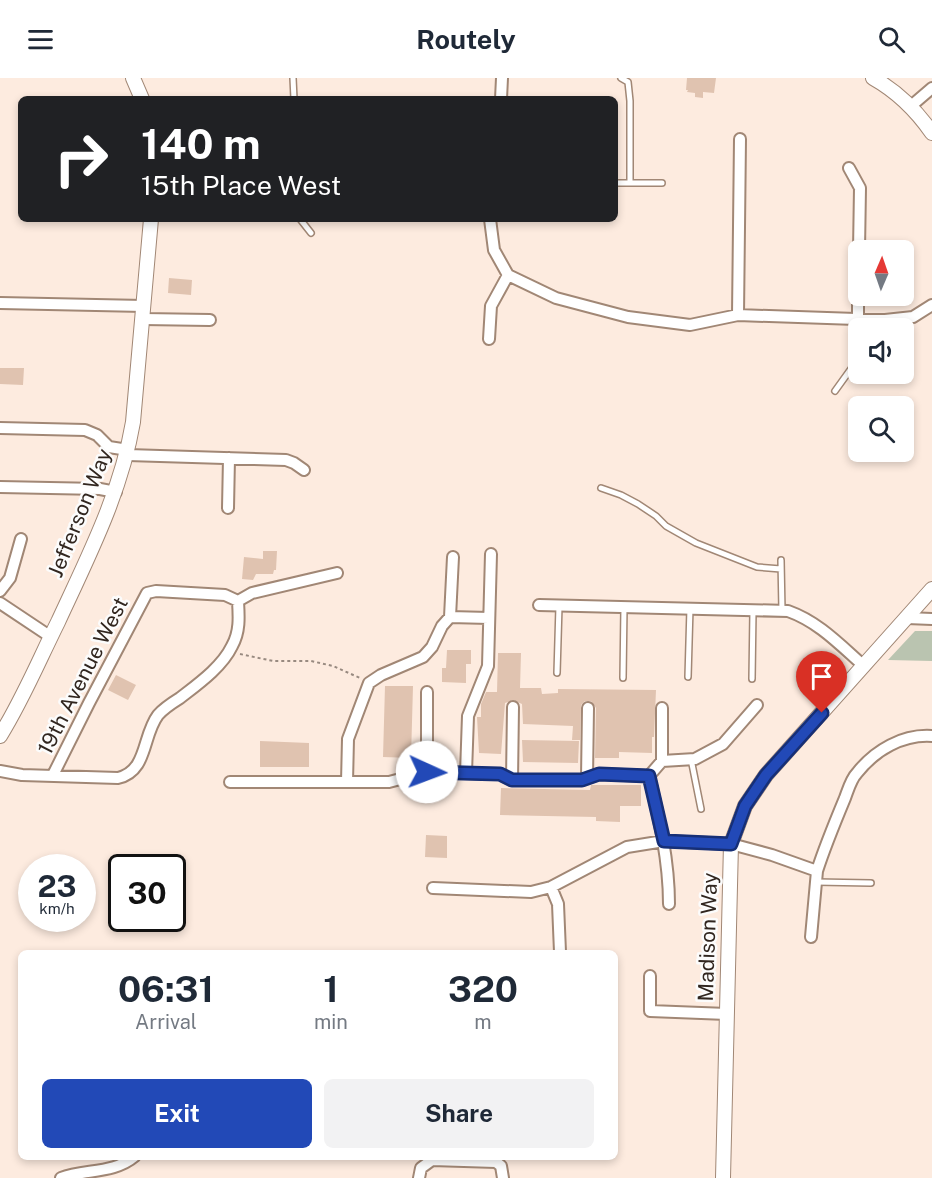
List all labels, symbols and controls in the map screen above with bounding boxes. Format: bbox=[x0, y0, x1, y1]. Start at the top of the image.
icon: menu bbox=[24, 23, 57, 56]
text: Routely bbox=[416, 23, 516, 55]
icon: search bbox=[875, 23, 908, 56]
text: 140 m bbox=[141, 119, 261, 168]
icon: right bbox=[42, 120, 120, 198]
text: 15th Place West bbox=[141, 169, 341, 201]
north arrow bbox=[848, 240, 914, 306]
map controls bbox=[848, 240, 914, 462]
button: sound bbox=[848, 318, 914, 384]
button: search bbox=[848, 396, 914, 462]
street label: Jefferson Way bbox=[42, 445, 117, 581]
street label: 19th Avenue West bbox=[32, 593, 133, 759]
pin bbox=[796, 651, 847, 713]
icon: arrive bbox=[805, 660, 838, 693]
position arrow bbox=[395, 740, 459, 804]
speed limit sign: 30 bbox=[108, 854, 186, 932]
text: 23 bbox=[37, 868, 77, 904]
street label: Madison Way bbox=[693, 872, 722, 1002]
text: km/h bbox=[39, 900, 75, 917]
text: 06:31 bbox=[118, 968, 214, 1010]
text: 1 bbox=[323, 968, 339, 1010]
text: 320 bbox=[448, 968, 518, 1010]
text: Arrival bbox=[135, 1010, 197, 1034]
text: min bbox=[314, 1010, 348, 1034]
text: m bbox=[474, 1010, 492, 1034]
button: Exit bbox=[42, 1079, 312, 1148]
button: Share bbox=[324, 1079, 594, 1148]

